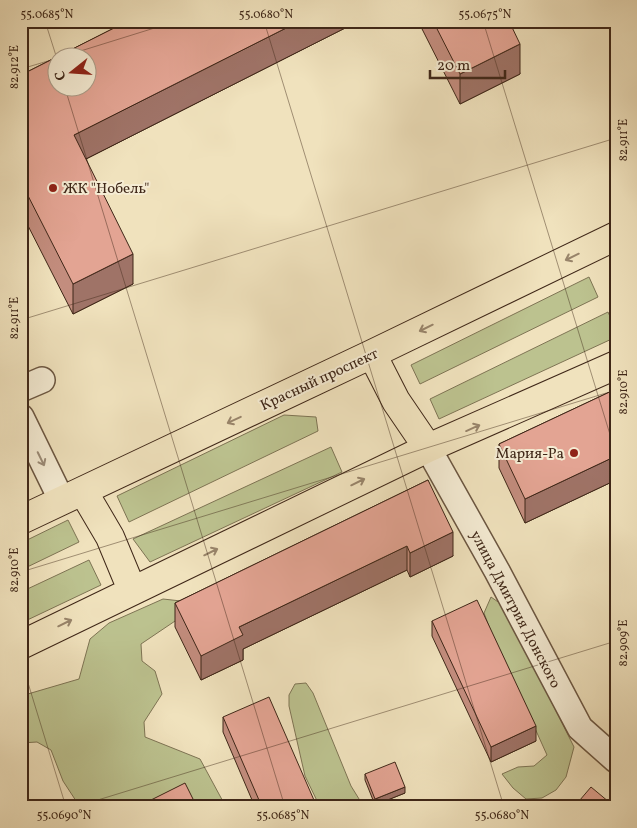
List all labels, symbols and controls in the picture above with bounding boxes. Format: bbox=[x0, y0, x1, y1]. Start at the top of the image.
text: 55.0685°N bbox=[21, 7, 74, 23]
text: 55.0680°N bbox=[239, 7, 293, 23]
text: 55.0675°N bbox=[459, 7, 511, 23]
text: 82.912°E bbox=[7, 45, 23, 89]
north arrow bbox=[48, 48, 98, 98]
scale bar bbox=[430, 48, 504, 80]
text: 20 m bbox=[437, 56, 470, 77]
text: С bbox=[51, 68, 71, 82]
text: 82.911°E bbox=[616, 119, 632, 161]
place label: ЖК "Нобель" bbox=[63, 179, 149, 200]
marker: ЖК "Нобель" bbox=[47, 182, 59, 194]
one-way arrow bbox=[565, 253, 580, 263]
text: 82.911°E bbox=[7, 297, 23, 339]
one-way arrow bbox=[418, 323, 433, 333]
street label: Красный проспект bbox=[257, 344, 383, 417]
text: 82.910°E bbox=[616, 370, 632, 414]
one-way arrow bbox=[226, 415, 241, 425]
one-way arrow bbox=[465, 422, 480, 432]
place label: Мария-Ра bbox=[495, 444, 564, 465]
marker: Мария-Ра bbox=[568, 447, 580, 459]
one-way arrow bbox=[37, 451, 47, 466]
one-way arrow bbox=[350, 476, 365, 486]
street label: улица Дмитрия Донского bbox=[464, 527, 565, 692]
one-way arrow bbox=[203, 547, 218, 556]
text: 82.910°E bbox=[7, 548, 23, 592]
one-way arrow bbox=[57, 618, 72, 628]
text: 82.909°E bbox=[616, 620, 632, 666]
text: 55.0690°N bbox=[37, 808, 91, 824]
text: 55.0685°N bbox=[257, 808, 310, 824]
text: 55.0680°N bbox=[475, 808, 529, 824]

